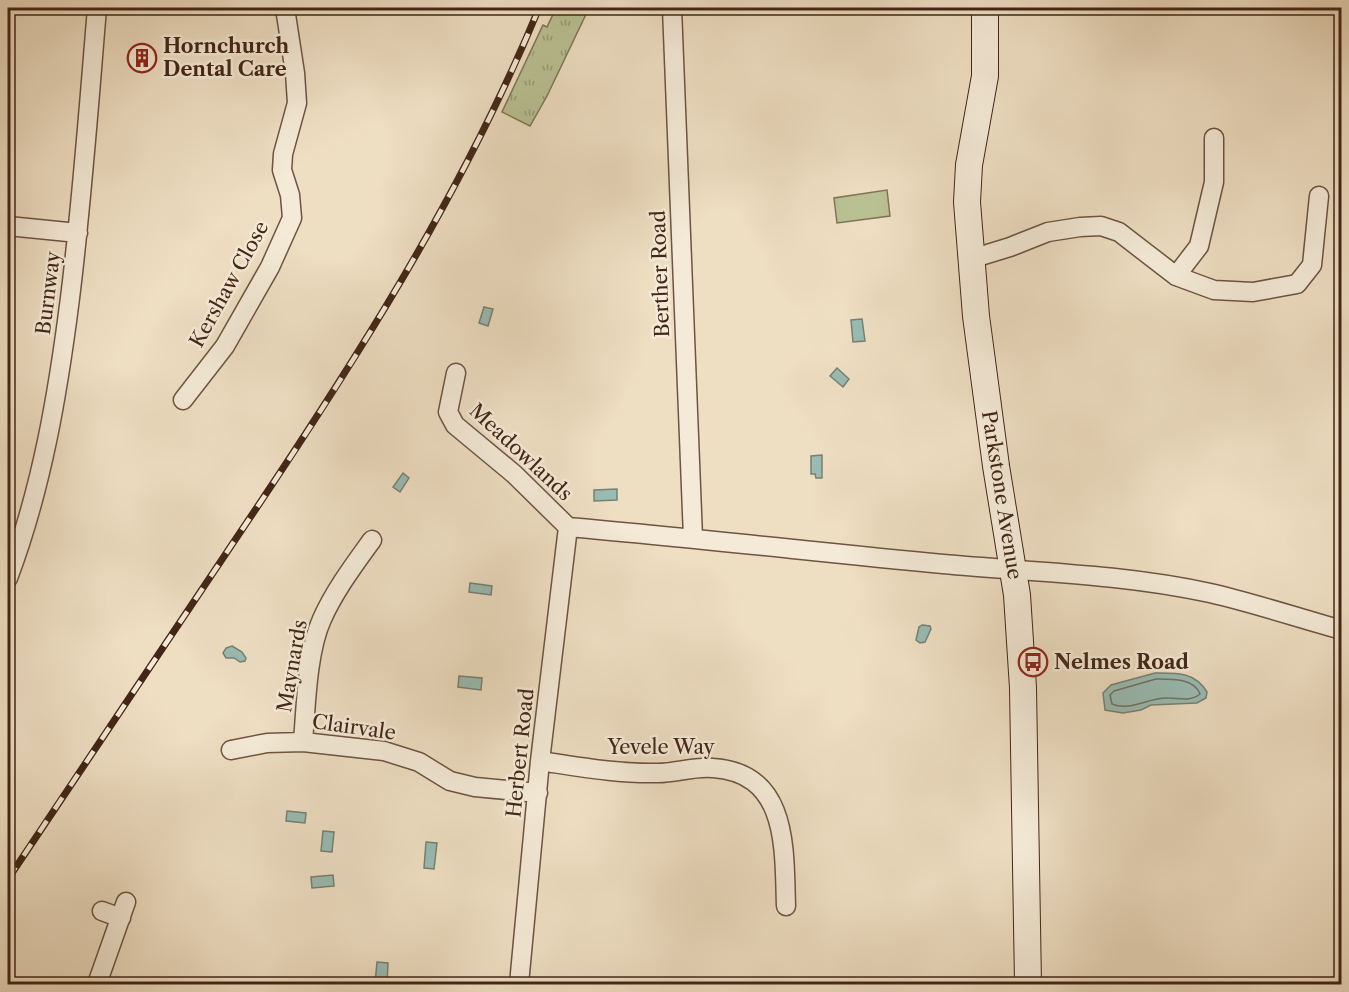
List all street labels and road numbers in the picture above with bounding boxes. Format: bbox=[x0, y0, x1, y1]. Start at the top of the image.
street label: Berther Road bbox=[646, 210, 674, 338]
street label: Kershaw Close bbox=[184, 217, 274, 351]
street label: Burnway bbox=[31, 249, 65, 336]
street label: Meadowlands bbox=[465, 398, 577, 506]
street label: Parkstone Avenue bbox=[977, 409, 1027, 581]
street label: Maynards bbox=[272, 618, 312, 714]
street label: Herbert Road bbox=[501, 687, 539, 819]
street label: Clairvale bbox=[311, 709, 397, 745]
street label: Yevele Way bbox=[606, 735, 715, 759]

